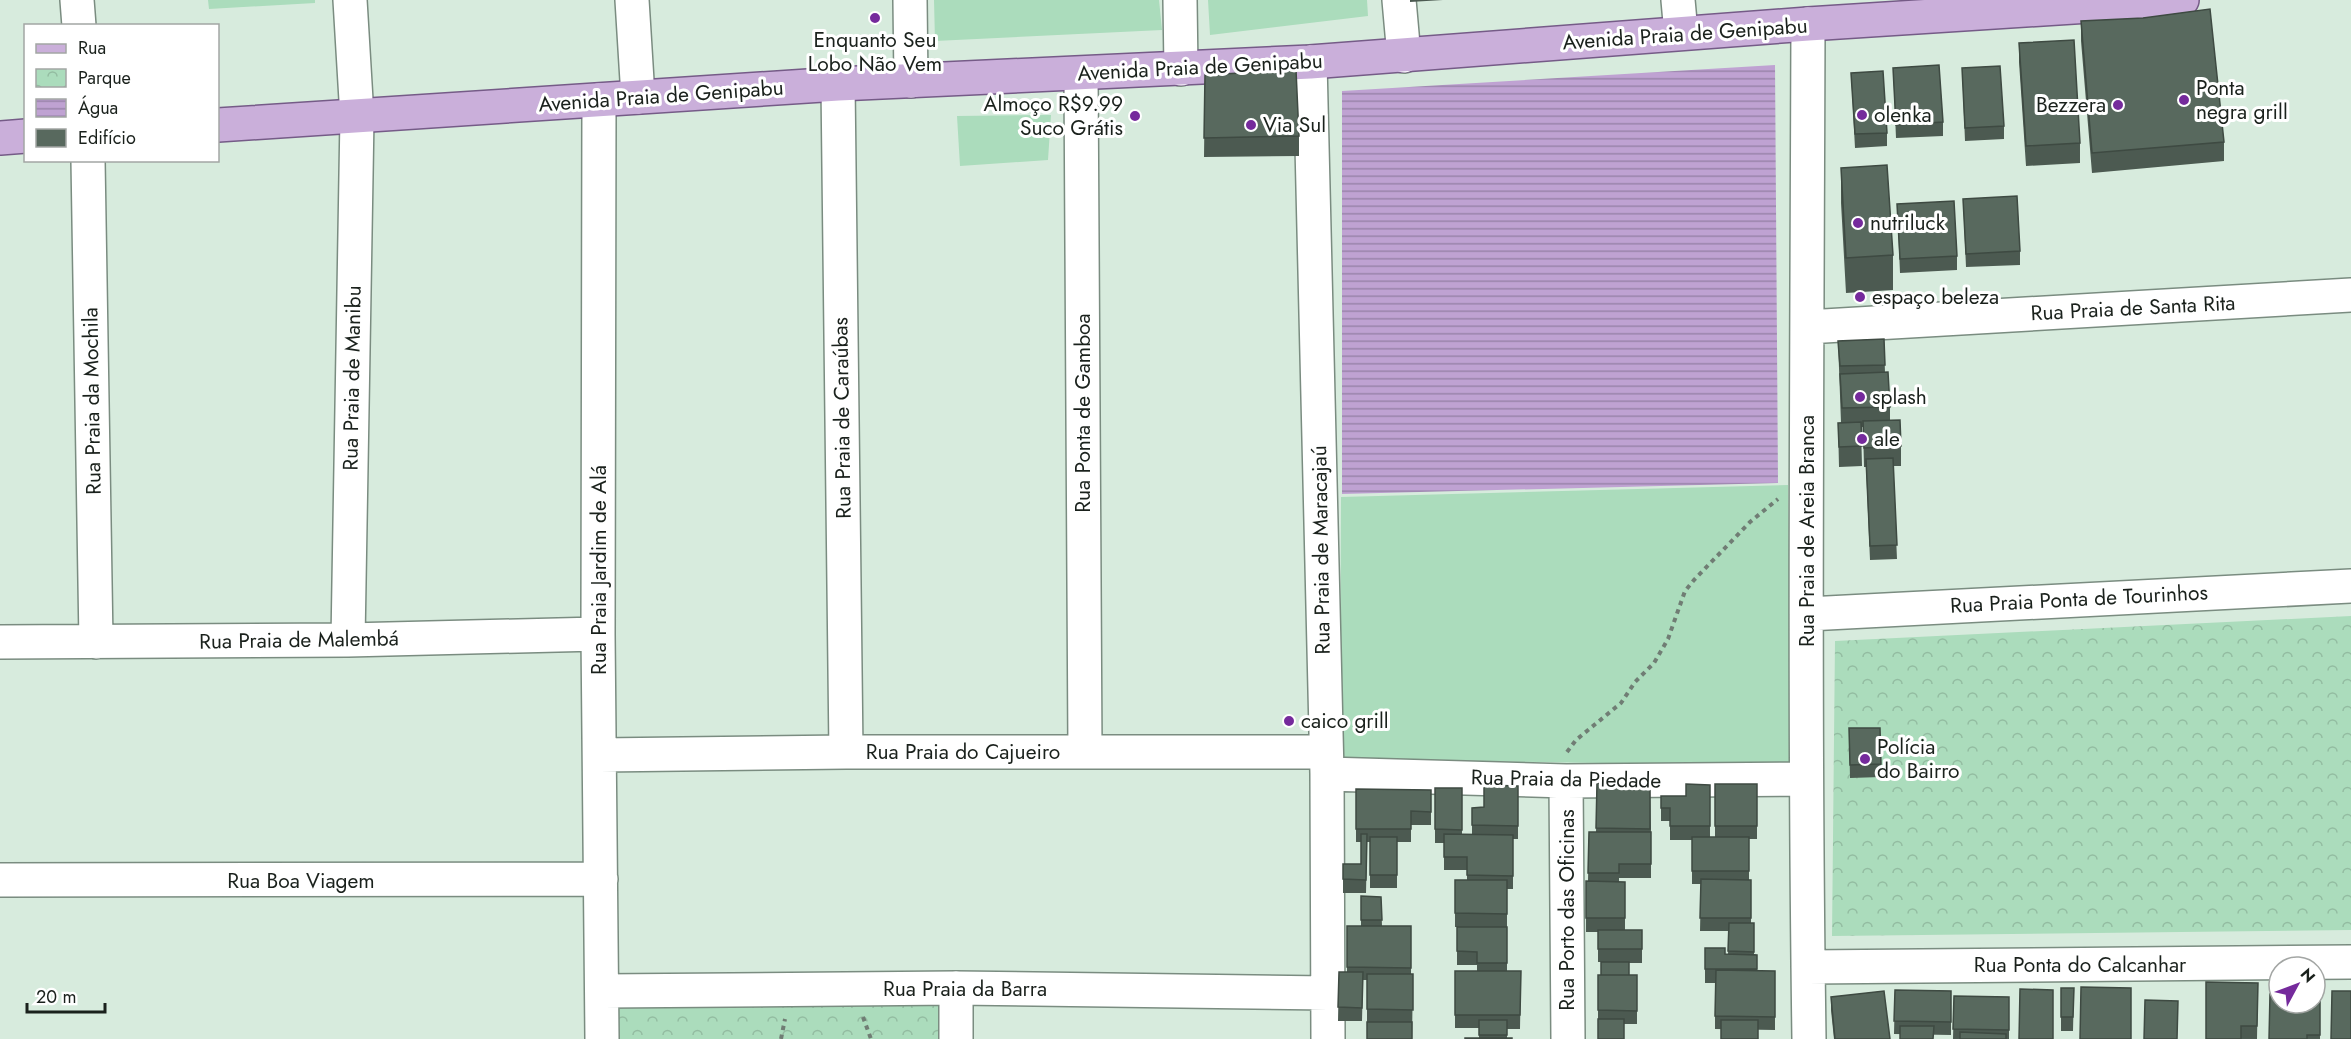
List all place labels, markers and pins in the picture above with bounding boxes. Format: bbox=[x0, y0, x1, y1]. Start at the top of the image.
marker: Enquanto Seu Lobo Não Vem bbox=[868, 11, 882, 25]
place label: Enquanto Seu Lobo Não Vem bbox=[808, 25, 942, 79]
place label: Ponta negra grill bbox=[2196, 73, 2288, 127]
place label: Almoço R$9.99 Suco Grátis bbox=[984, 89, 1123, 143]
place label: Bezzera bbox=[2036, 90, 2106, 120]
marker: Ponta negra grill bbox=[2177, 93, 2191, 107]
marker: Bezzera bbox=[2111, 98, 2125, 112]
place label: olenka bbox=[1874, 100, 1931, 130]
marker: olenka bbox=[1855, 108, 1869, 122]
marker: Almoço R$9.99 Suco Grátis bbox=[1128, 109, 1142, 123]
place label: Via Sul bbox=[1263, 110, 1326, 140]
marker: Via Sul bbox=[1244, 118, 1258, 132]
place label: nutriluck bbox=[1870, 208, 1946, 238]
marker: nutriluck bbox=[1851, 216, 1865, 230]
place label: espaço beleza bbox=[1872, 282, 1999, 312]
marker: espaço beleza bbox=[1853, 290, 1867, 304]
place label: splash bbox=[1872, 382, 1927, 412]
marker: splash bbox=[1853, 390, 1867, 404]
place label: ale bbox=[1874, 424, 1900, 454]
marker: ale bbox=[1855, 432, 1869, 446]
place label: caico grill bbox=[1301, 706, 1389, 736]
marker: caico grill bbox=[1282, 714, 1296, 728]
place label: Polícia do Bairro bbox=[1877, 732, 1960, 786]
marker: Polícia do Bairro bbox=[1858, 752, 1872, 766]

